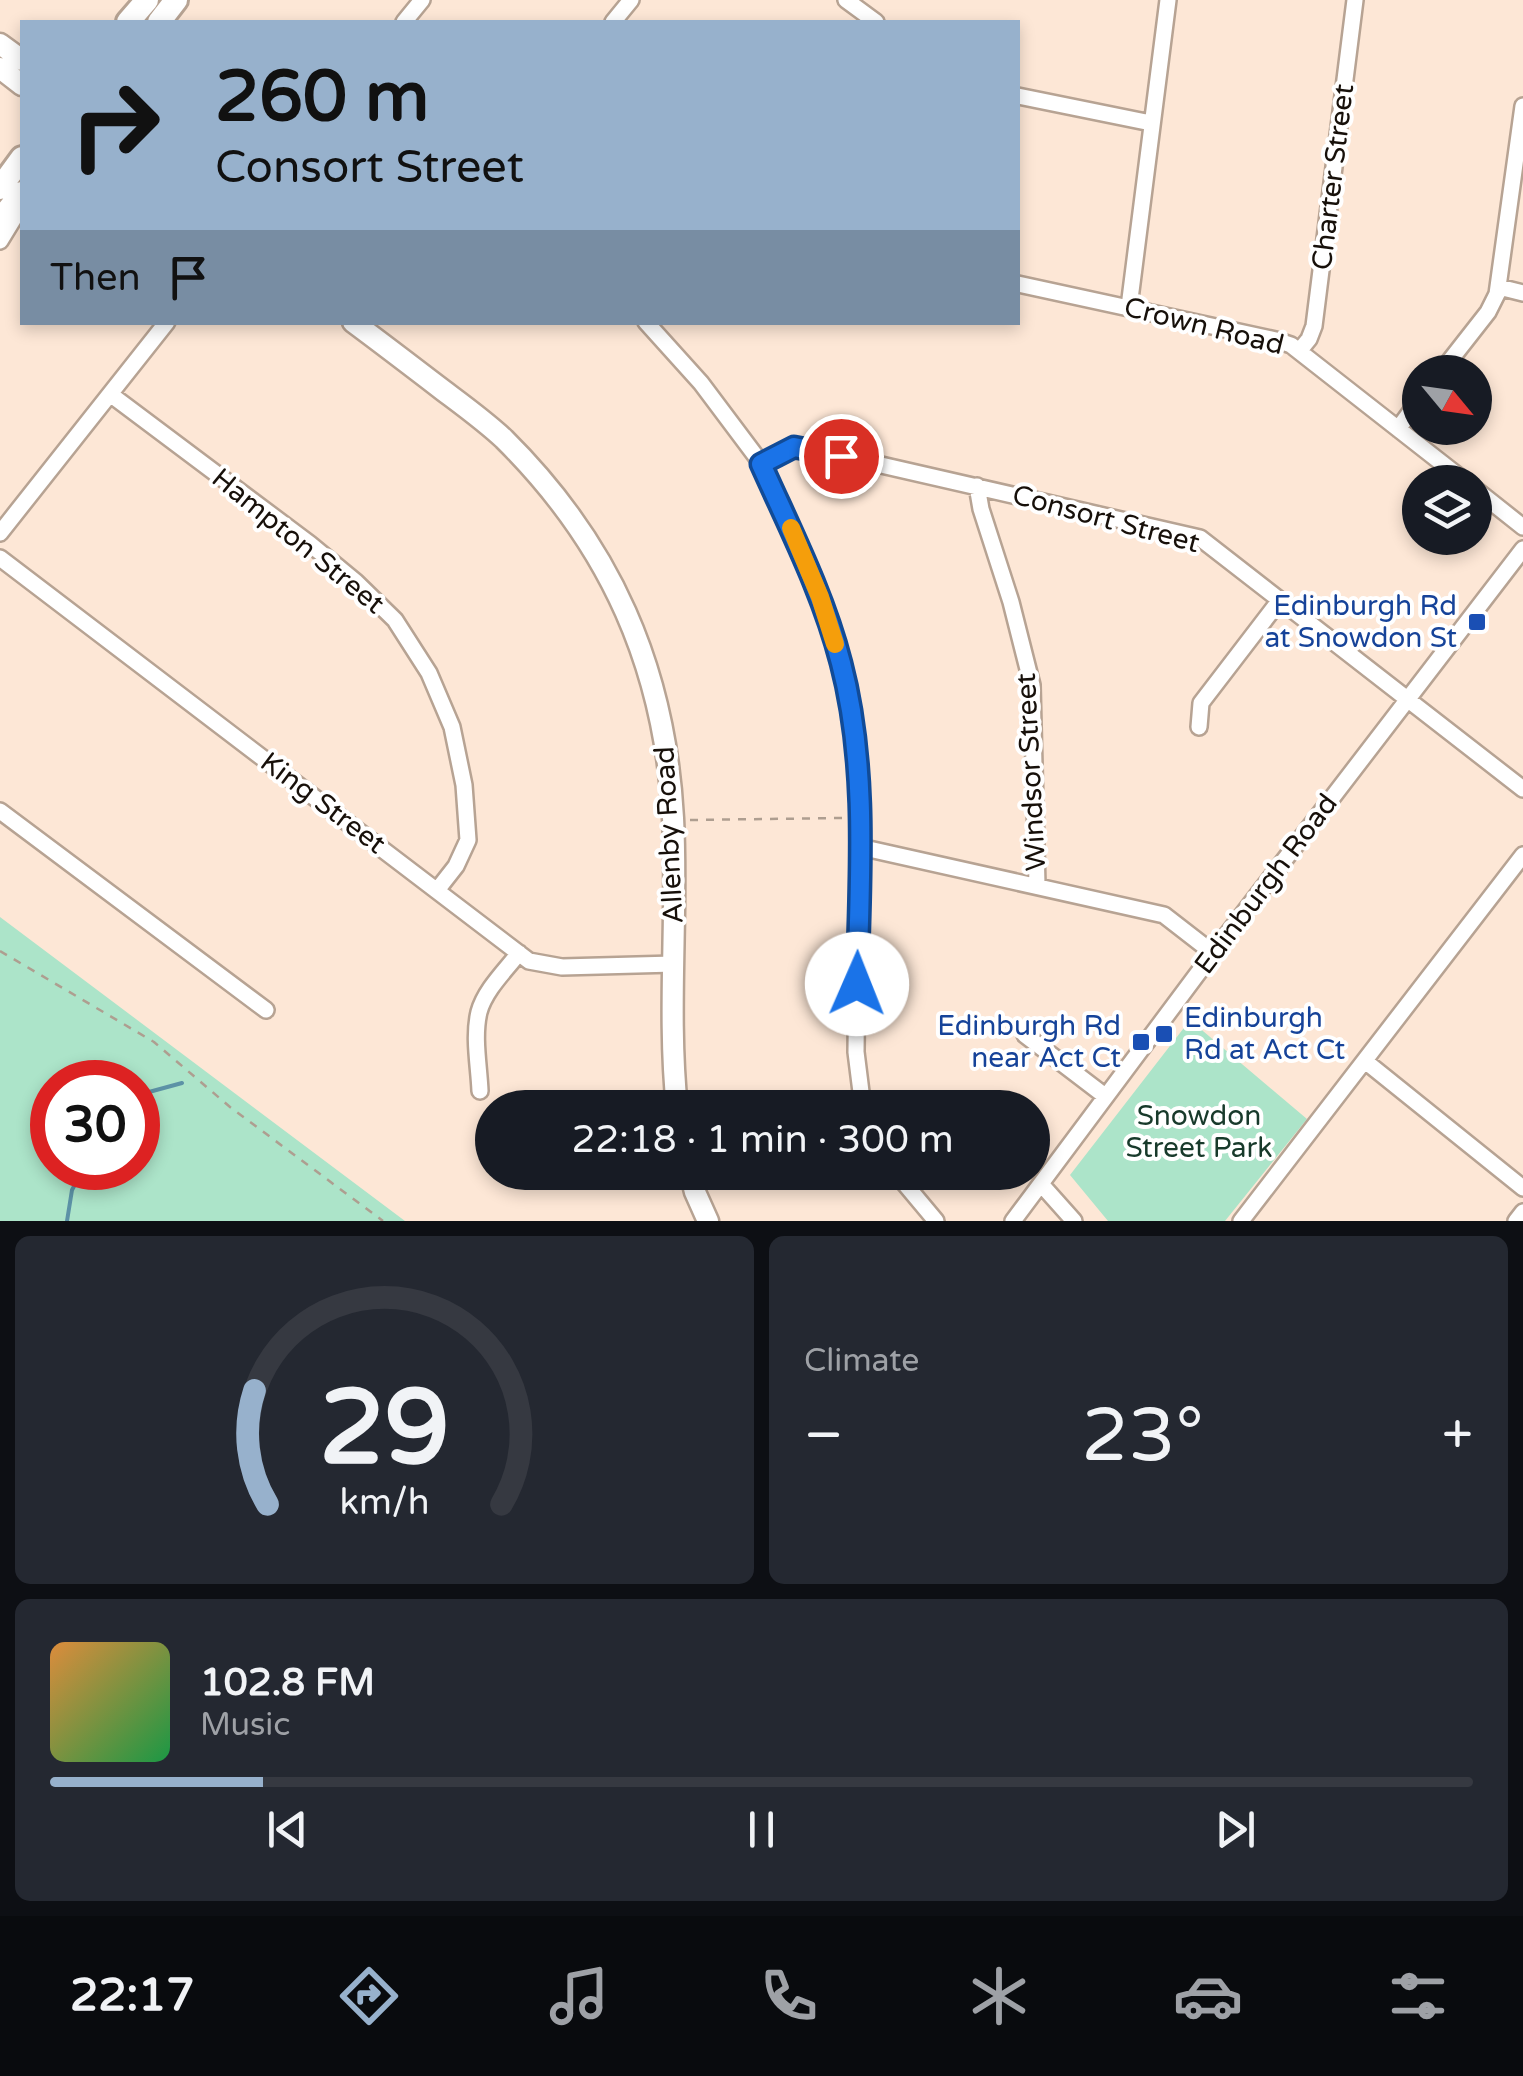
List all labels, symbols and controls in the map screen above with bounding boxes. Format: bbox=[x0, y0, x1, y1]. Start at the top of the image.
text: 260 m bbox=[215, 56, 429, 140]
icon: right bbox=[50, 60, 180, 190]
street label: Charter Street bbox=[1305, 82, 1361, 272]
text: Consort Street bbox=[215, 141, 524, 195]
icon: arrive bbox=[161, 250, 216, 305]
text: Then bbox=[50, 255, 141, 301]
street label: Crown Road bbox=[1121, 290, 1287, 362]
north arrow bbox=[1402, 355, 1492, 445]
map controls bbox=[1402, 355, 1492, 555]
pin bbox=[799, 414, 884, 499]
icon: arrive bbox=[814, 429, 869, 484]
street label: Hampton Street bbox=[205, 461, 391, 621]
button: layers bbox=[1402, 465, 1492, 555]
street label: Consort Street bbox=[1009, 478, 1204, 560]
place label: Edinburgh Rd at Snowdon St bbox=[1264, 589, 1457, 655]
marker: Edinburgh Rd at Snowdon St bbox=[1466, 611, 1488, 633]
street label: Windsor Street bbox=[1009, 672, 1053, 872]
street label: King Street bbox=[254, 745, 392, 861]
street label: Allenby Road bbox=[647, 745, 691, 925]
street label: Edinburgh Road bbox=[1187, 787, 1345, 981]
position arrow bbox=[805, 932, 909, 1036]
place label: Edinburgh Rd at Act Ct bbox=[1184, 1001, 1346, 1067]
place label: Edinburgh Rd near Act Ct bbox=[937, 1009, 1121, 1075]
marker: Edinburgh Rd at Act Ct bbox=[1153, 1023, 1175, 1045]
marker: Edinburgh Rd near Act Ct bbox=[1130, 1031, 1152, 1053]
speed limit sign: 30 bbox=[30, 1060, 160, 1190]
park label: Snowdon Street Park bbox=[1125, 1099, 1273, 1165]
text: 22:18 · 1 min · 300 m bbox=[571, 1117, 954, 1163]
text: Climate bbox=[804, 1342, 919, 1380]
text: 29 bbox=[319, 1367, 450, 1492]
text: 23° bbox=[1081, 1391, 1204, 1481]
text: − bbox=[804, 1403, 843, 1469]
text: + bbox=[1442, 1403, 1473, 1469]
text: km/h bbox=[340, 1481, 429, 1524]
text: 102.8 FM bbox=[200, 1660, 375, 1706]
text: Music bbox=[200, 1706, 290, 1744]
icon: previous bbox=[260, 1802, 315, 1857]
icon: pause bbox=[734, 1802, 789, 1857]
icon: next bbox=[1208, 1802, 1263, 1857]
icon: directions bbox=[334, 1961, 404, 2031]
icon: music bbox=[544, 1961, 614, 2031]
icon: phone bbox=[754, 1961, 824, 2031]
icon: climate bbox=[964, 1961, 1034, 2031]
icon: car bbox=[1173, 1961, 1243, 2031]
icon: filters bbox=[1383, 1961, 1453, 2031]
text: 22:17 bbox=[70, 1969, 195, 2023]

